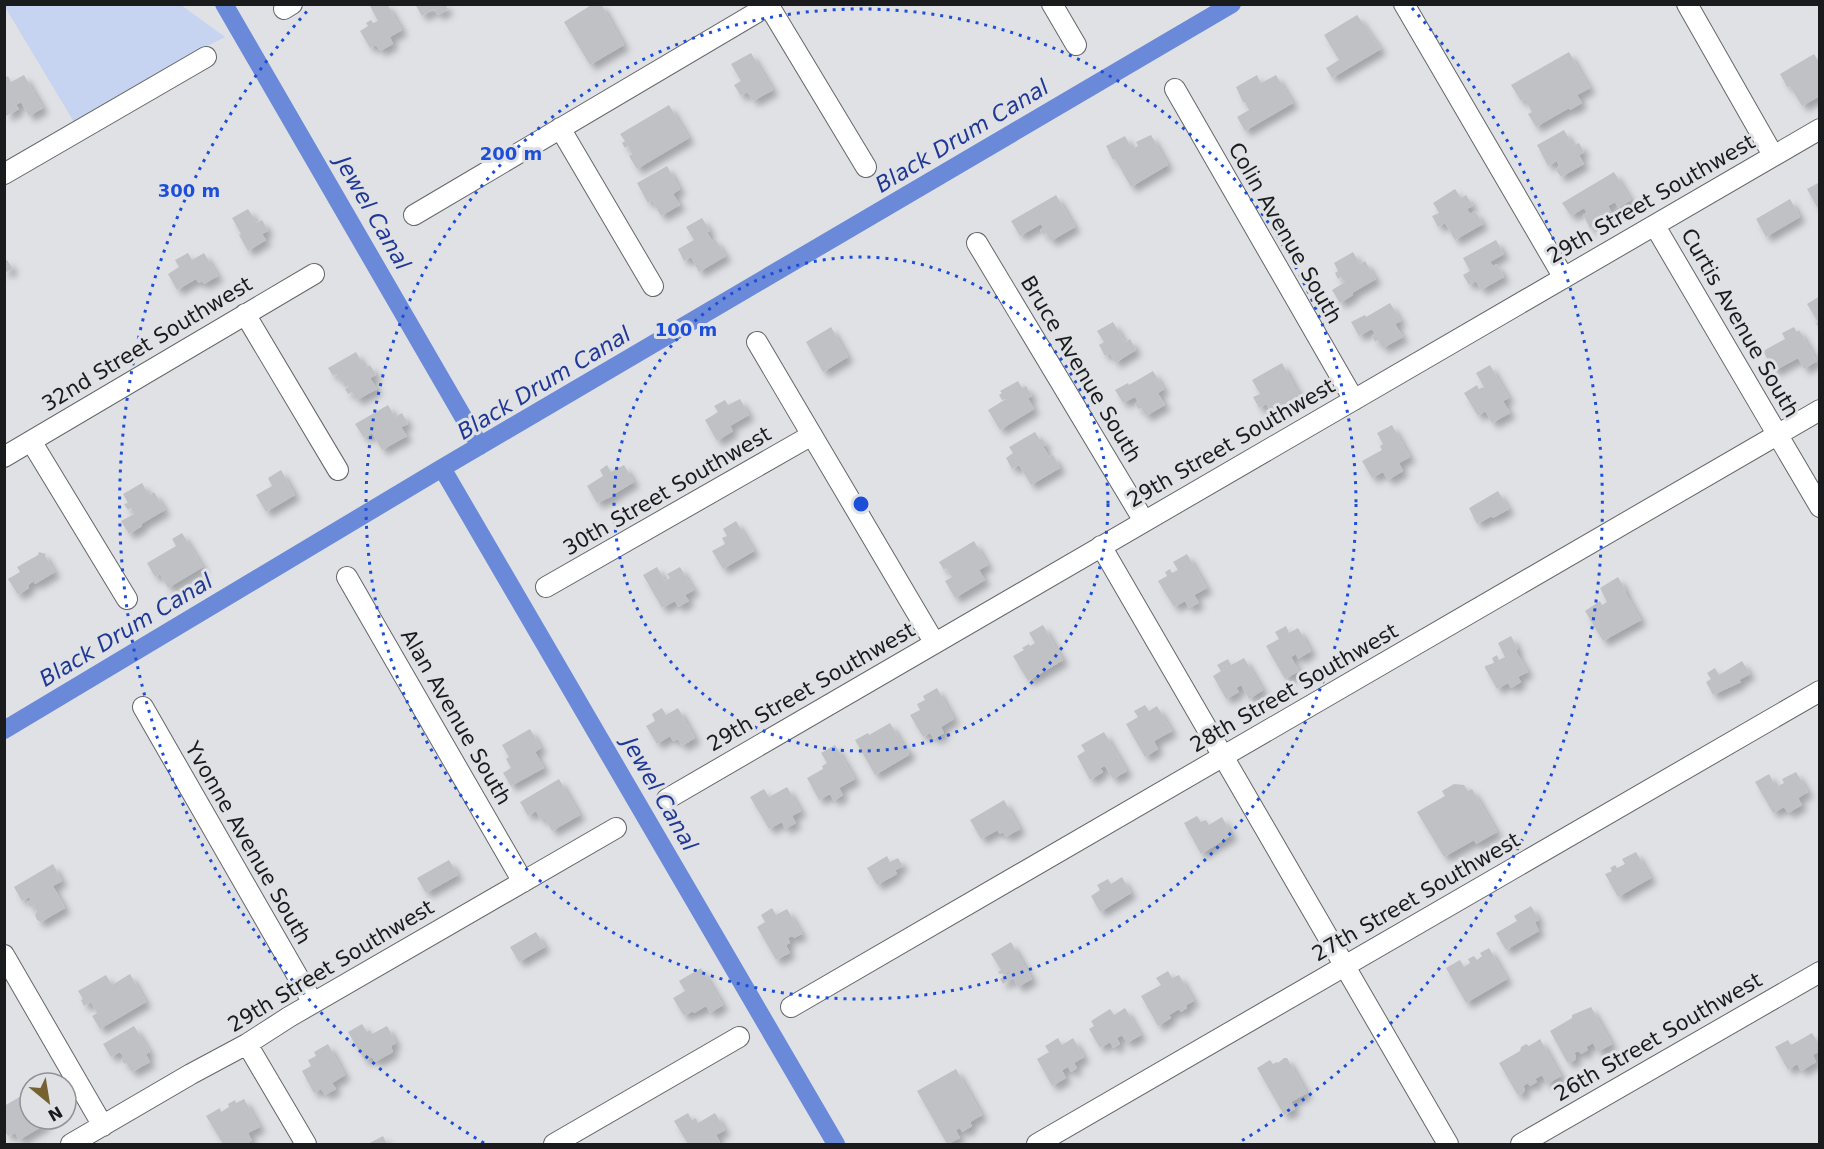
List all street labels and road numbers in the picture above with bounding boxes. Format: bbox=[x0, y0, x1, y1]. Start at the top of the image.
street label: 29th Street Southwest bbox=[1543, 130, 1759, 268]
street label: Colin Avenue South bbox=[1223, 138, 1347, 328]
street label: Curtis Avenue South bbox=[1676, 224, 1804, 422]
street label: Bruce Avenue South bbox=[1016, 271, 1146, 467]
street label: 32nd Street Southwest bbox=[38, 272, 256, 416]
street label: 29th Street Southwest bbox=[1123, 374, 1339, 512]
street label: 30th Street Southwest bbox=[559, 422, 775, 560]
street label: 29th Street Southwest bbox=[703, 618, 919, 756]
street label: 28th Street Southwest bbox=[1186, 619, 1402, 757]
street label: Alan Avenue South bbox=[396, 625, 516, 809]
street label: Yvonne Avenue South bbox=[180, 737, 316, 949]
street label: 27th Street Southwest bbox=[1308, 828, 1524, 966]
street label: 29th Street Southwest bbox=[224, 895, 438, 1037]
street label: 26th Street Southwest bbox=[1550, 968, 1766, 1106]

